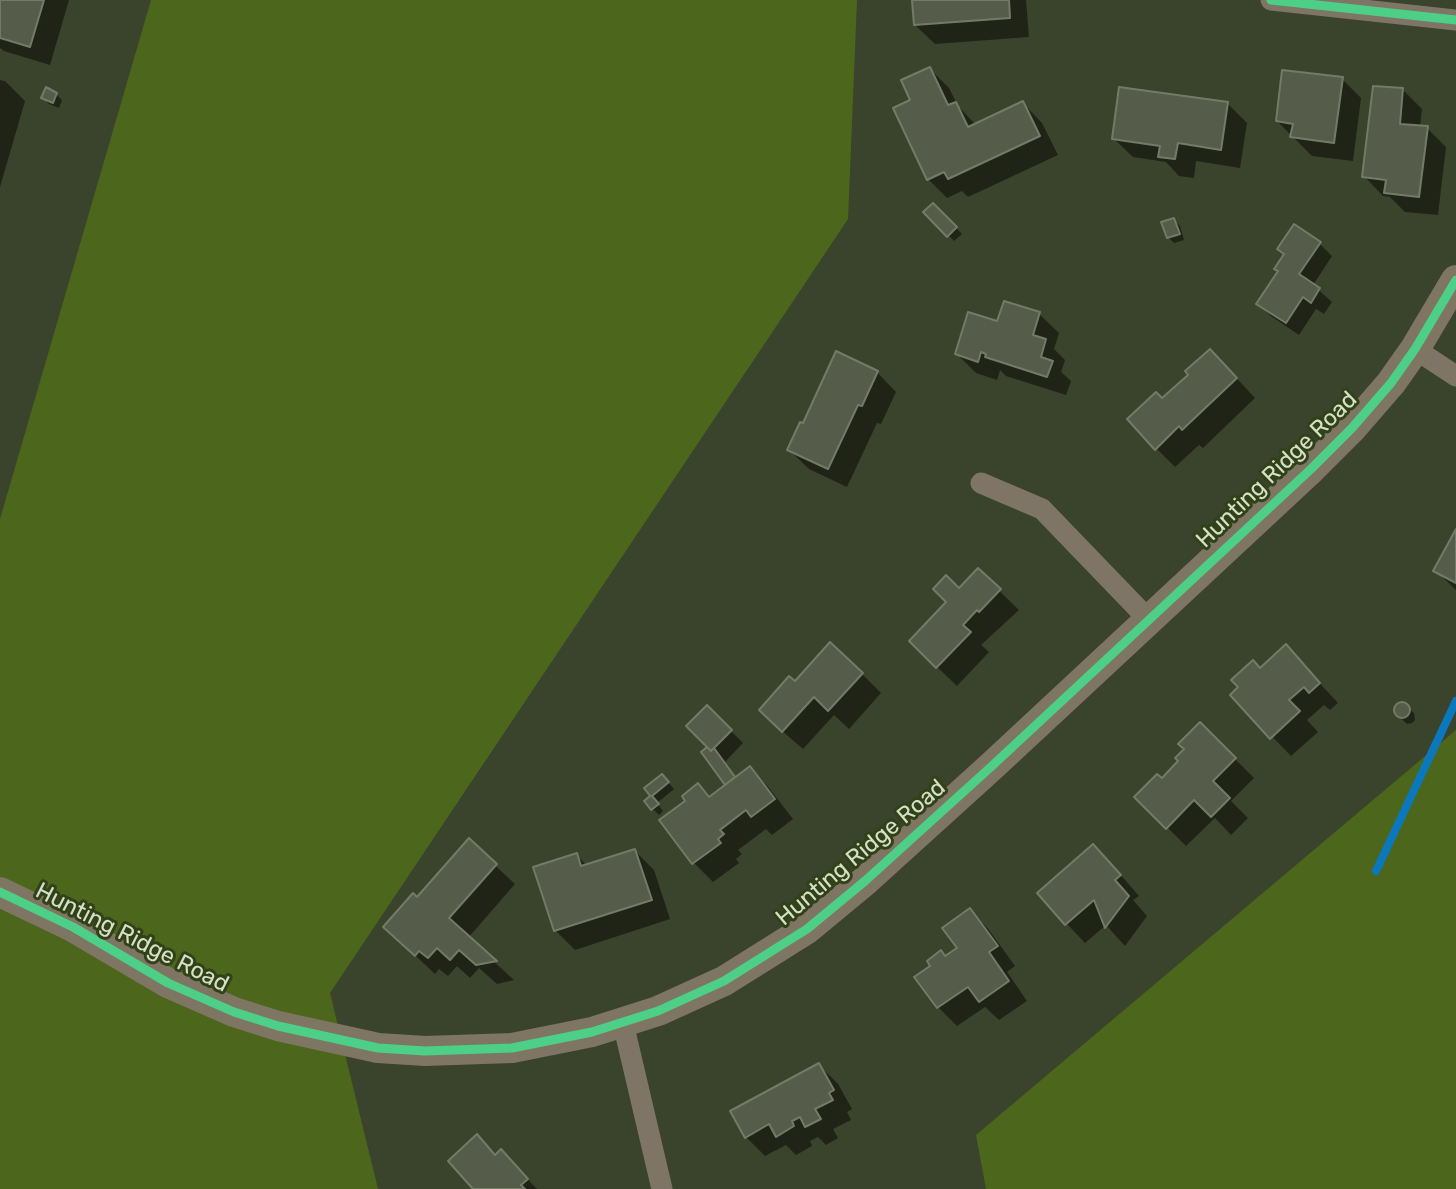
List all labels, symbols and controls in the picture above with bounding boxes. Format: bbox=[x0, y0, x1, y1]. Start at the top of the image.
street label: Hunting Ridge Road bbox=[1191, 386, 1363, 554]
street label: Hunting Ridge Road bbox=[771, 774, 951, 932]
street label: Hunting Ridge Road bbox=[31, 877, 233, 999]

